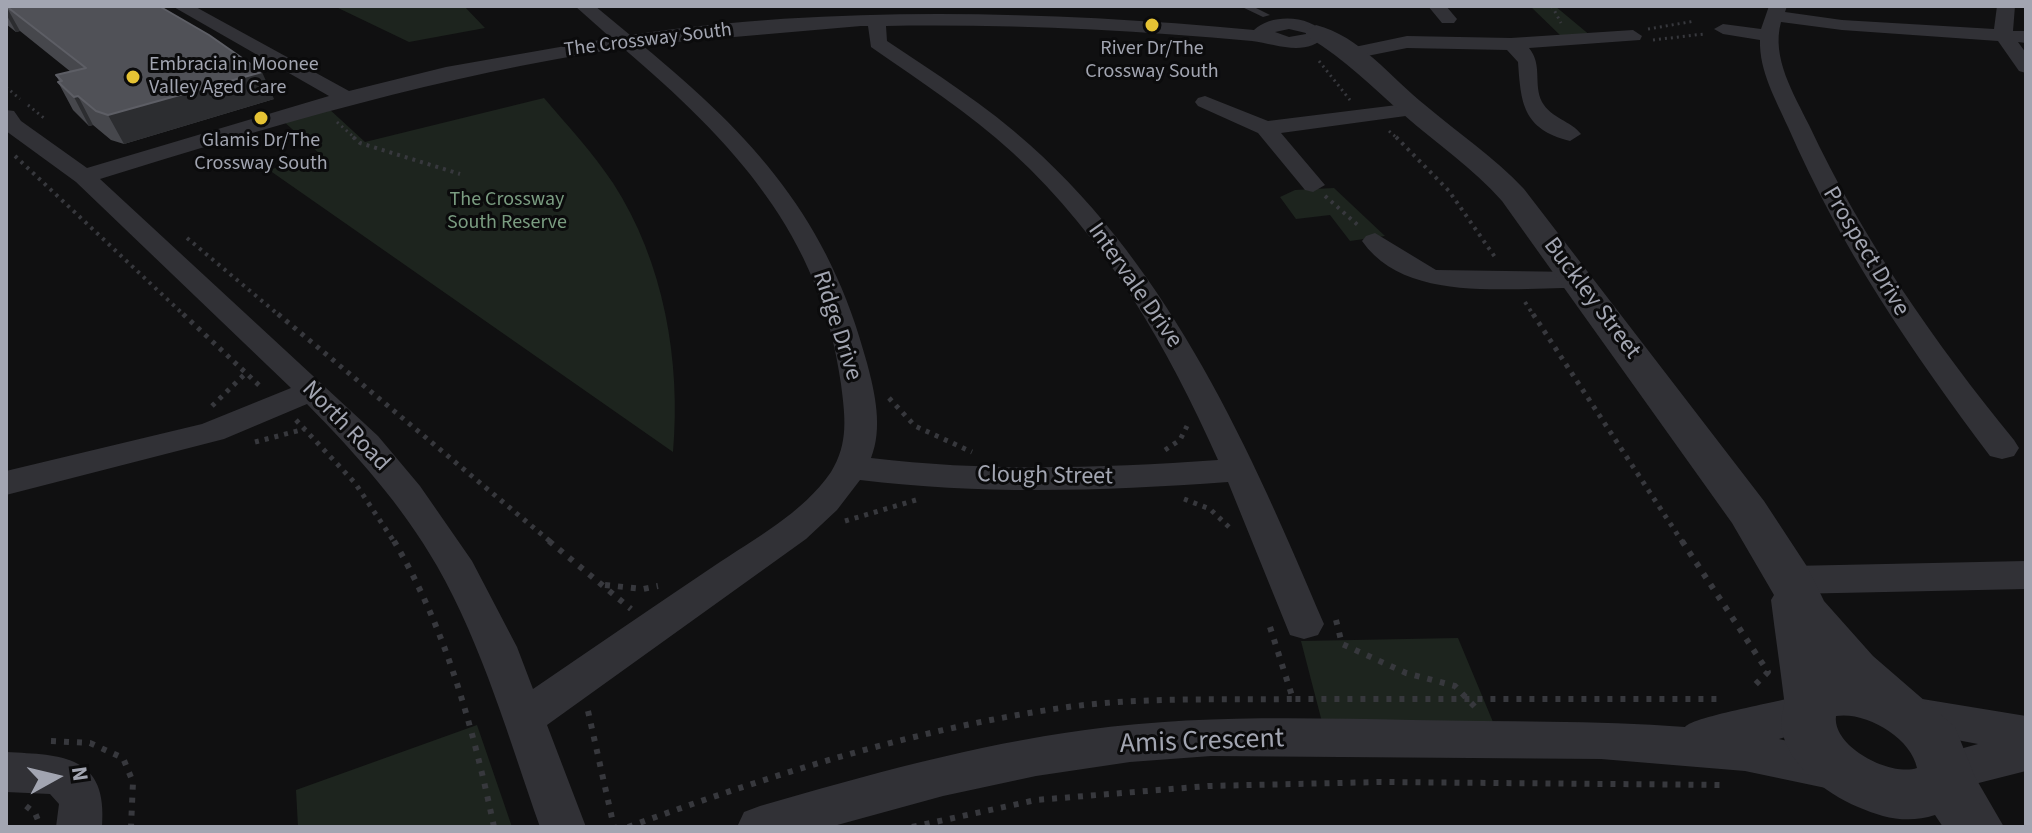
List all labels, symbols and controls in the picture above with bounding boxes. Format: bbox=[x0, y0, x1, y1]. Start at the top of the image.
marker: River Dr/The Crossway South bbox=[1143, 16, 1161, 34]
street label: The Crossway South bbox=[563, 19, 733, 63]
place label: River Dr/The Crossway South bbox=[1085, 38, 1219, 85]
place label: Embracia in Moonee Valley Aged Care bbox=[149, 54, 319, 101]
marker: Embracia in Moonee Valley Aged Care bbox=[124, 68, 142, 86]
marker: Glamis Dr/The Crossway South bbox=[252, 109, 270, 127]
place label: Glamis Dr/The Crossway South bbox=[194, 130, 328, 177]
street label: Prospect Drive bbox=[1815, 182, 1915, 322]
park label: The Crossway South Reserve bbox=[447, 189, 567, 236]
street label: Intervale Drive bbox=[1080, 218, 1188, 354]
street label: Buckley Street bbox=[1536, 233, 1646, 365]
street label: Ridge Drive bbox=[805, 268, 867, 384]
street label: North Road bbox=[295, 376, 395, 478]
street label: Clough Street bbox=[977, 461, 1113, 493]
street label: Amis Crescent bbox=[1119, 723, 1285, 763]
north arrow bbox=[16, 737, 96, 817]
text: N bbox=[63, 764, 97, 783]

